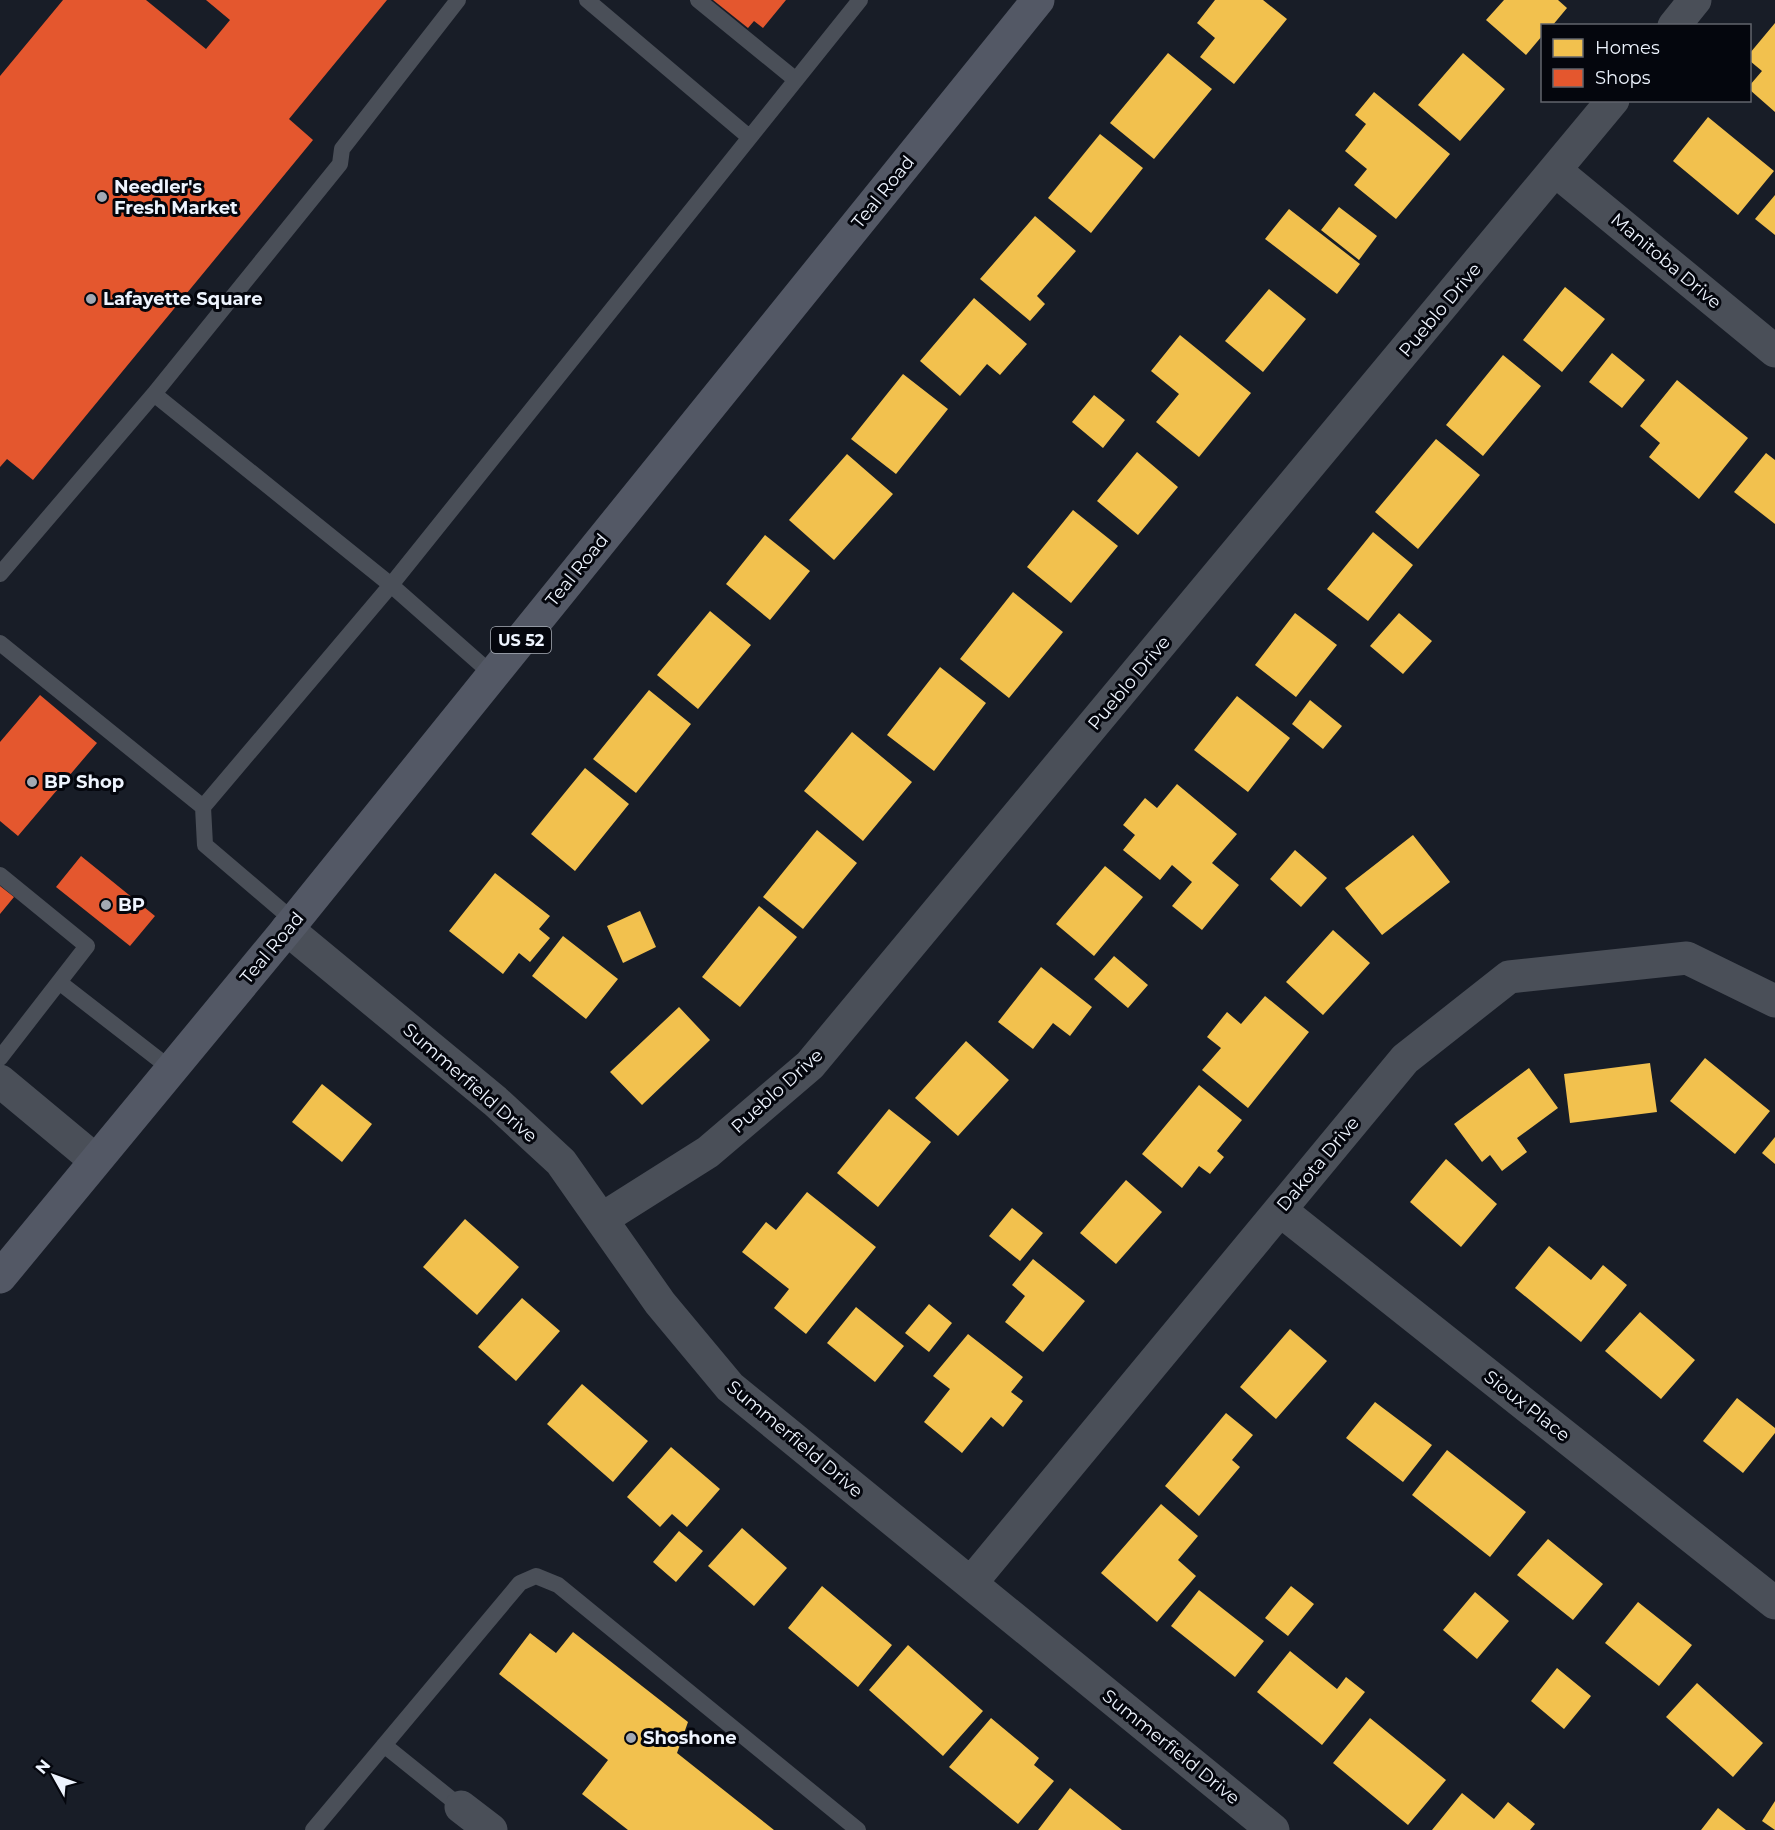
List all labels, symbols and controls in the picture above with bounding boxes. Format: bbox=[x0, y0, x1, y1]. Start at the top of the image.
legend bbox=[1541, 24, 1751, 102]
text: Homes bbox=[1595, 37, 1660, 59]
text: Shops bbox=[1595, 67, 1651, 89]
street label: Teal Road bbox=[847, 151, 919, 233]
place label: Needler's Fresh Market bbox=[114, 176, 238, 219]
marker: Needler's Fresh Market bbox=[95, 190, 109, 204]
street label: Manitoba Drive bbox=[1606, 208, 1726, 314]
street label: Pueblo Drive bbox=[1394, 258, 1486, 362]
place label: Lafayette Square bbox=[103, 288, 263, 310]
marker: Lafayette Square bbox=[84, 292, 98, 306]
street label: Teal Road bbox=[541, 529, 613, 611]
road number: US 52 bbox=[491, 627, 551, 653]
street label: Pueblo Drive bbox=[1083, 631, 1175, 735]
place label: BP Shop bbox=[44, 771, 124, 793]
marker: BP Shop bbox=[25, 775, 39, 789]
place label: BP bbox=[118, 894, 145, 916]
marker: BP bbox=[99, 898, 113, 912]
street label: Teal Road bbox=[236, 908, 308, 988]
street label: Summerfield Drive bbox=[398, 1019, 542, 1147]
street label: Pueblo Drive bbox=[727, 1044, 828, 1138]
street label: Dakota Drive bbox=[1272, 1112, 1364, 1216]
street label: Sioux Place bbox=[1480, 1366, 1574, 1446]
street label: Summerfield Drive bbox=[723, 1376, 867, 1502]
street label: Summerfield Drive bbox=[1098, 1685, 1244, 1809]
place label: Shoshone bbox=[643, 1727, 737, 1749]
marker: Shoshone bbox=[624, 1731, 638, 1745]
north arrow bbox=[24, 1746, 84, 1806]
text: N bbox=[31, 1756, 54, 1778]

